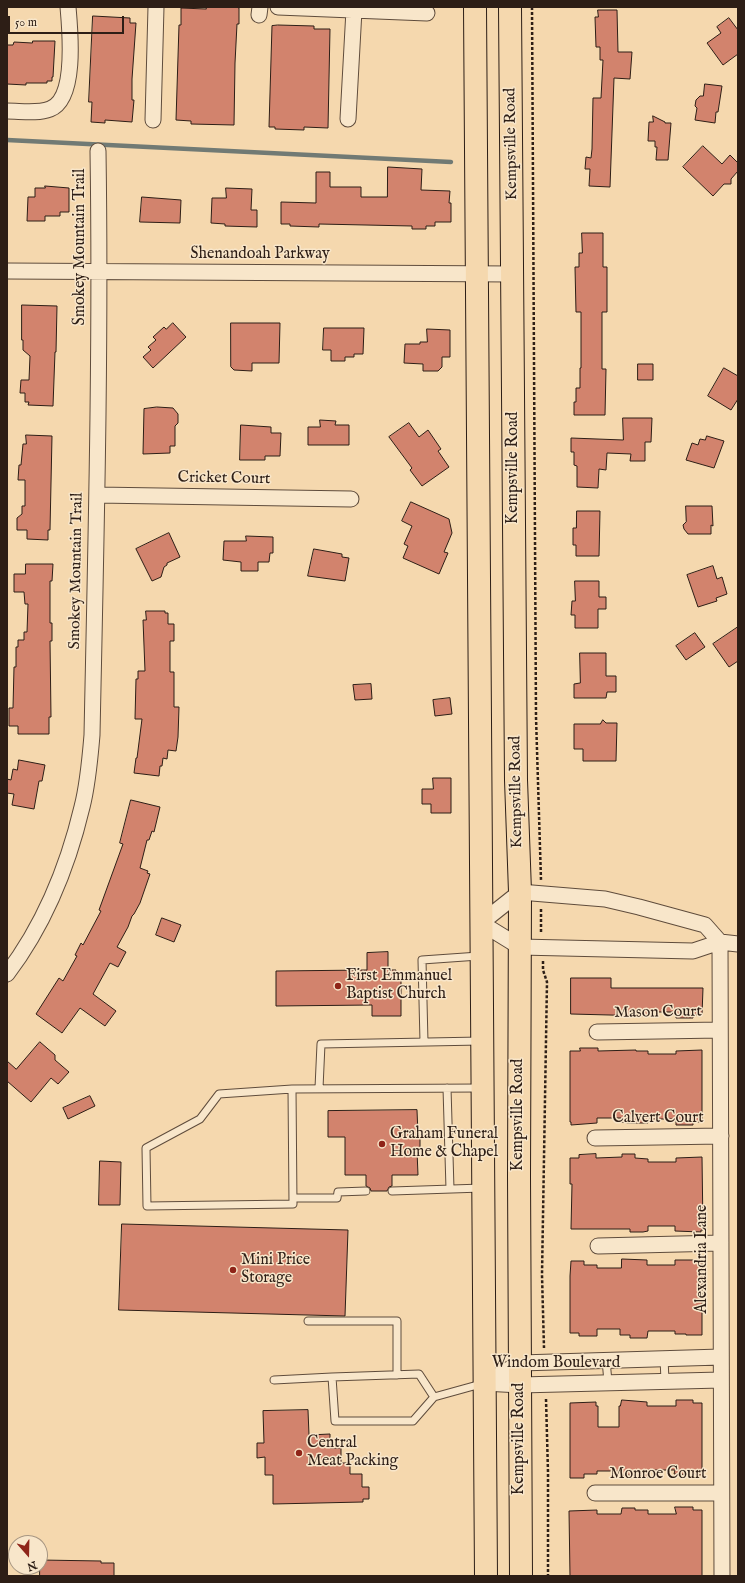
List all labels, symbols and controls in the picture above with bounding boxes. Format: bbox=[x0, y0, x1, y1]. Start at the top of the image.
scale bar bbox=[10, 8, 126, 34]
text: 50 m bbox=[15, 15, 37, 30]
street label: Kempsville Road bbox=[501, 88, 523, 200]
street label: Smokey Mountain Trail bbox=[71, 168, 91, 326]
street label: Shenandoah Parkway bbox=[190, 245, 330, 265]
street label: Kempsville Road bbox=[504, 412, 524, 524]
street label: Cricket Court bbox=[177, 469, 271, 489]
street label: Smokey Mountain Trail bbox=[66, 492, 88, 650]
street label: Kempsville Road bbox=[506, 736, 528, 848]
place label: First Emmanuel Baptist Church bbox=[346, 967, 452, 1005]
marker: First Emmanuel Baptist Church bbox=[333, 981, 343, 991]
street label: Mason Court bbox=[614, 1003, 702, 1023]
street label: Kempsville Road bbox=[509, 1059, 529, 1171]
street label: Calvert Court bbox=[612, 1109, 704, 1129]
place label: Graham Funeral Home & Chapel bbox=[390, 1125, 498, 1163]
marker: Graham Funeral Home & Chapel bbox=[377, 1139, 387, 1149]
street label: Alexandria Lane bbox=[693, 1205, 713, 1313]
place label: Mini Price Storage bbox=[241, 1251, 310, 1289]
marker: Mini Price Storage bbox=[228, 1265, 238, 1275]
street label: Windom Boulevard bbox=[492, 1354, 620, 1374]
street label: Kempsville Road bbox=[510, 1383, 530, 1495]
place label: Central Meat Packing bbox=[307, 1434, 398, 1472]
marker: Central Meat Packing bbox=[294, 1448, 304, 1458]
street label: Monroe Court bbox=[610, 1465, 706, 1485]
north arrow bbox=[8, 1535, 48, 1575]
text: N bbox=[25, 1557, 39, 1574]

